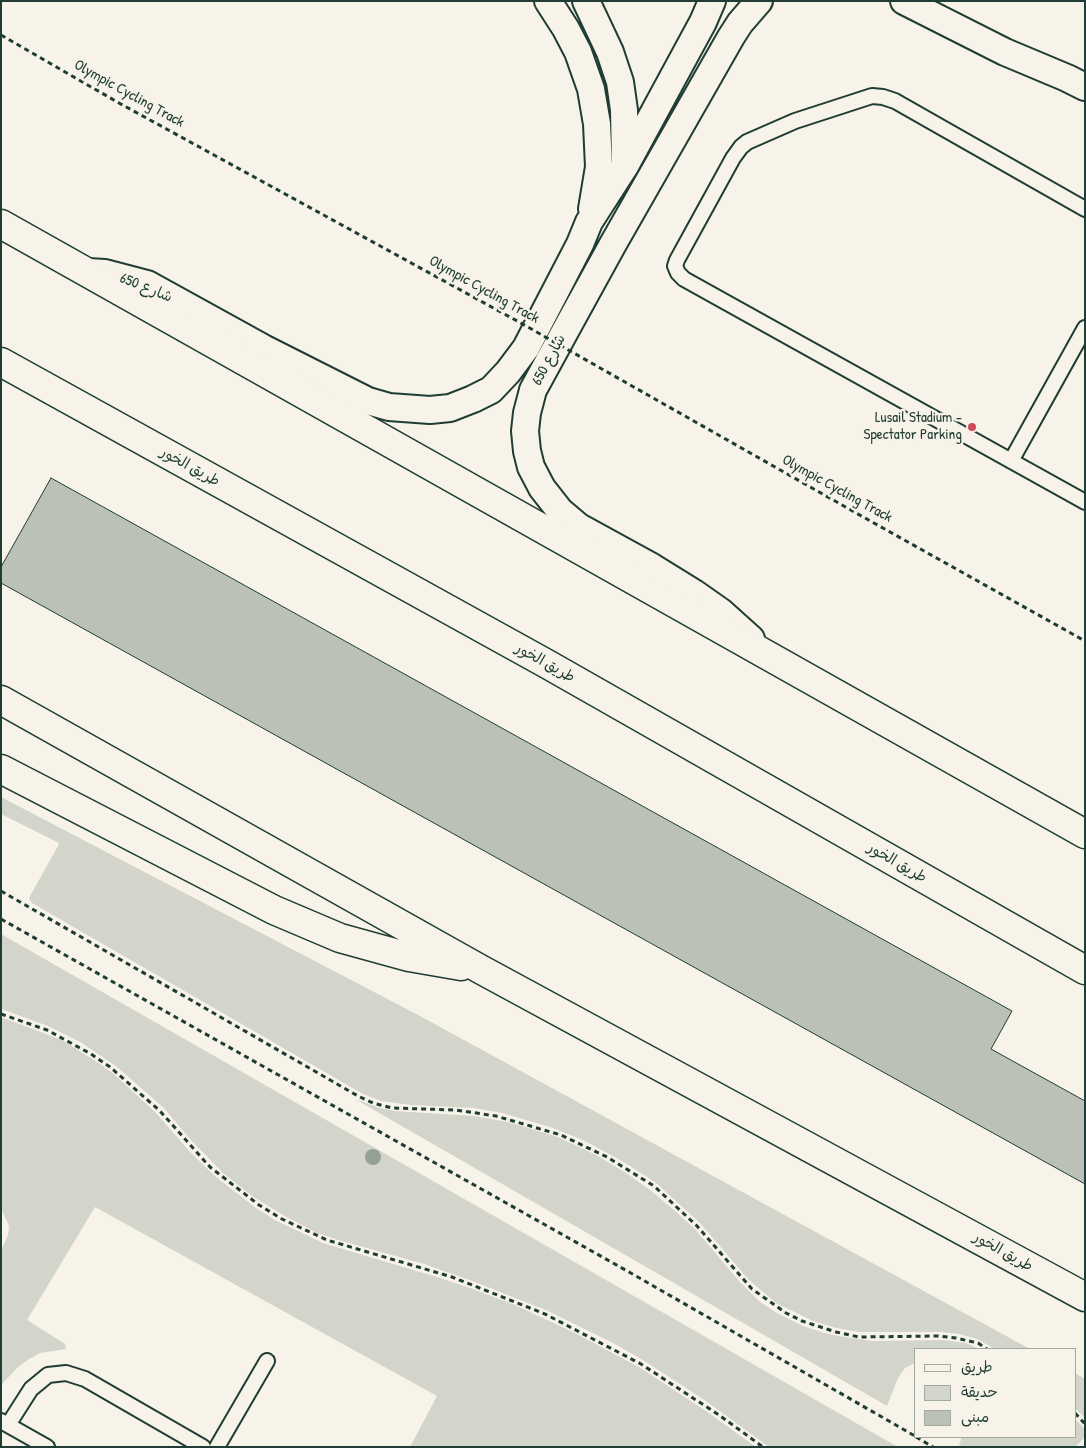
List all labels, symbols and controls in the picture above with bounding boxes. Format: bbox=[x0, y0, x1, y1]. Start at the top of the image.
street label: Olympic Cycling Track bbox=[71, 56, 187, 132]
street label: Olympic Cycling Track bbox=[426, 252, 542, 328]
street label: شارع 650 bbox=[117, 269, 175, 307]
street label: شارع 650 bbox=[528, 332, 570, 388]
place label: Lusail Stadium – Spectator Parking bbox=[864, 409, 962, 444]
marker: Lusail Stadium – Spectator Parking bbox=[966, 421, 978, 433]
street label: طريق الخور bbox=[157, 443, 223, 491]
street label: Olympic Cycling Track bbox=[779, 451, 895, 527]
street label: طريق الخور bbox=[512, 639, 578, 687]
street label: طريق الخور bbox=[864, 839, 930, 887]
street label: طريق الخور bbox=[970, 1228, 1036, 1276]
legend bbox=[914, 1348, 1076, 1438]
text: طريق bbox=[961, 1356, 993, 1377]
text: حديقة bbox=[961, 1381, 998, 1402]
text: مبنى bbox=[961, 1406, 989, 1427]

